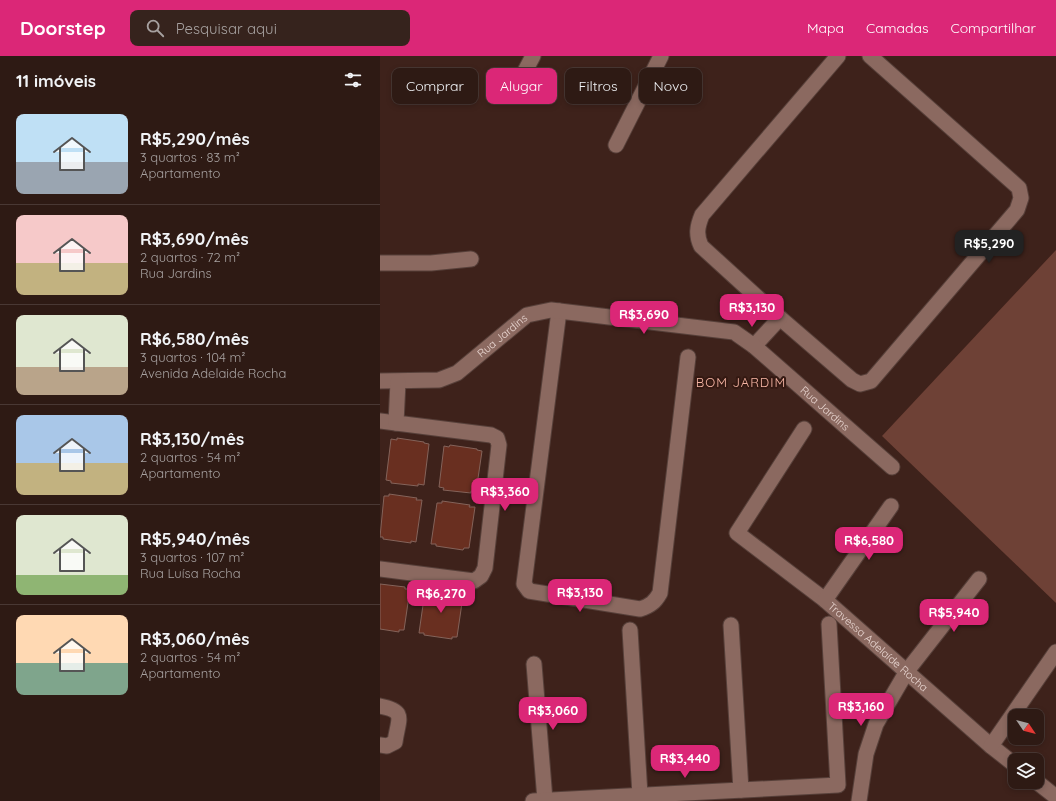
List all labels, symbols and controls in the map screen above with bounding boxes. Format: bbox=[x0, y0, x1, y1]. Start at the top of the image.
search box bbox=[130, 10, 410, 46]
text: Doorstep bbox=[20, 16, 106, 40]
icon: search bbox=[144, 17, 166, 39]
text: Pesquisar aqui bbox=[176, 19, 277, 38]
text: Mapa bbox=[807, 19, 844, 37]
text: Camadas bbox=[866, 19, 928, 37]
text: Compartilhar bbox=[950, 19, 1036, 37]
chip: Comprar bbox=[392, 68, 478, 104]
chip: Alugar bbox=[486, 68, 557, 104]
chip: Filtros bbox=[565, 68, 631, 104]
chip: Novo bbox=[639, 68, 702, 104]
icon: filters bbox=[342, 69, 364, 91]
text: 11 imóveis bbox=[16, 70, 96, 91]
text: R$5,290/mês bbox=[140, 128, 250, 149]
icon: home bbox=[48, 130, 96, 178]
text: 3 quartos · 83 m² bbox=[140, 149, 240, 165]
text: Apartamento bbox=[140, 165, 220, 181]
text: R$3,690/mês bbox=[140, 228, 249, 249]
pin: R$5,290 bbox=[952, 230, 1026, 264]
icon: home bbox=[48, 231, 96, 279]
text: R$5,290 bbox=[964, 235, 1014, 251]
text: 2 quartos · 72 m² bbox=[140, 249, 240, 265]
text: Rua Jardins bbox=[140, 265, 212, 281]
pin: R$3,130 bbox=[715, 294, 789, 328]
text: R$3,130 bbox=[729, 299, 775, 315]
pin: R$3,690 bbox=[607, 301, 681, 335]
text: R$3,690 bbox=[619, 306, 669, 322]
street label: Rua Jardins bbox=[474, 311, 530, 360]
text: R$6,580/mês bbox=[140, 328, 249, 349]
icon: home bbox=[48, 331, 96, 379]
text: 3 quartos · 104 m² bbox=[140, 349, 245, 365]
text: Avenida Adelaide Rocha bbox=[140, 365, 286, 381]
district label: BOM JARDIM bbox=[696, 374, 786, 390]
street label: Rua Jardins bbox=[798, 383, 853, 434]
text: R$3,130/mês bbox=[140, 428, 244, 449]
icon: home bbox=[48, 431, 96, 479]
text: 2 quartos · 54 m² bbox=[140, 449, 240, 465]
text: Apartamento bbox=[140, 465, 220, 481]
pin: R$3,360 bbox=[468, 478, 542, 512]
text: R$3,360 bbox=[480, 483, 530, 499]
pin: R$6,580 bbox=[832, 527, 906, 561]
text: R$5,940/mês bbox=[140, 528, 250, 549]
icon: home bbox=[48, 531, 96, 579]
text: R$6,580 bbox=[844, 532, 894, 548]
text: 3 quartos · 107 m² bbox=[140, 549, 244, 565]
text: Rua Luísa Rocha bbox=[140, 565, 241, 581]
pin: R$3,130 bbox=[543, 579, 617, 613]
pin: R$6,270 bbox=[404, 580, 478, 614]
text: R$3,130 bbox=[557, 584, 603, 600]
text: R$6,270 bbox=[416, 585, 466, 601]
street label: Travessa Adelaíde Rocha bbox=[825, 599, 931, 694]
pin: R$5,940 bbox=[917, 599, 991, 633]
text: R$5,940 bbox=[929, 604, 979, 620]
text: R$3,060/mês bbox=[140, 628, 249, 649]
icon: home bbox=[48, 631, 96, 679]
text: 2 quartos · 54 m² bbox=[140, 649, 240, 665]
text: Apartamento bbox=[140, 665, 220, 681]
pin: R$3,160 bbox=[824, 693, 898, 727]
pin: R$3,060 bbox=[516, 697, 590, 731]
text: R$3,160 bbox=[838, 698, 884, 714]
text: R$3,060 bbox=[528, 702, 578, 718]
north arrow bbox=[1008, 709, 1044, 745]
map controls bbox=[1008, 709, 1044, 789]
pin: R$3,440 bbox=[648, 745, 722, 779]
text: R$3,440 bbox=[660, 750, 710, 766]
button: layers bbox=[1008, 753, 1044, 789]

